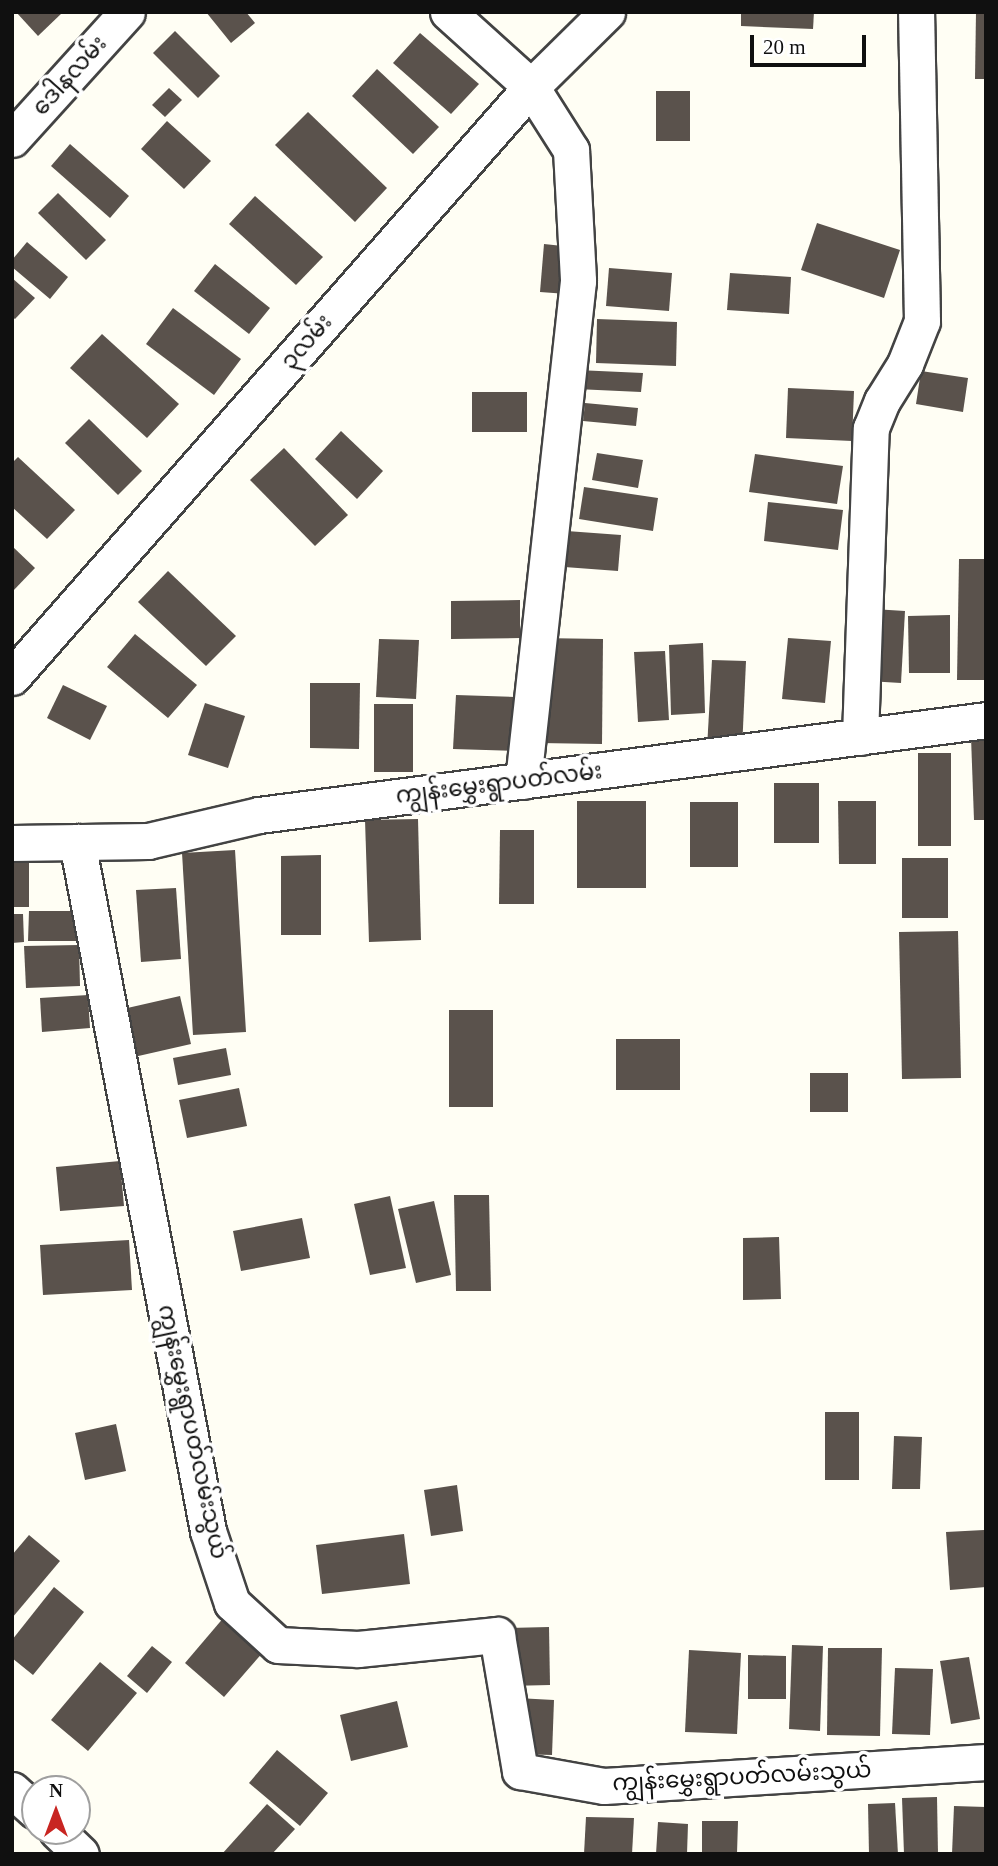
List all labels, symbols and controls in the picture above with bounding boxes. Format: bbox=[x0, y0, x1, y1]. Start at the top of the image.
scale bar bbox=[753, 21, 869, 65]
street label: ဒေါနလမ်း bbox=[27, 31, 113, 121]
text: 20 m bbox=[763, 35, 806, 59]
street label: ၃လမ်း bbox=[276, 309, 338, 375]
street label: ကျွန်းမွှေးရွာပတ်လမ်း bbox=[394, 758, 604, 810]
street label: ကျွန်းမွှေးရွာပတ်လမ်းသွယ် bbox=[152, 1302, 232, 1562]
street label: ကျွန်းမွှေးရွာပတ်လမ်းသွယ် bbox=[612, 1756, 872, 1798]
north arrow bbox=[21, 1775, 91, 1845]
text: N bbox=[49, 1780, 63, 1801]

